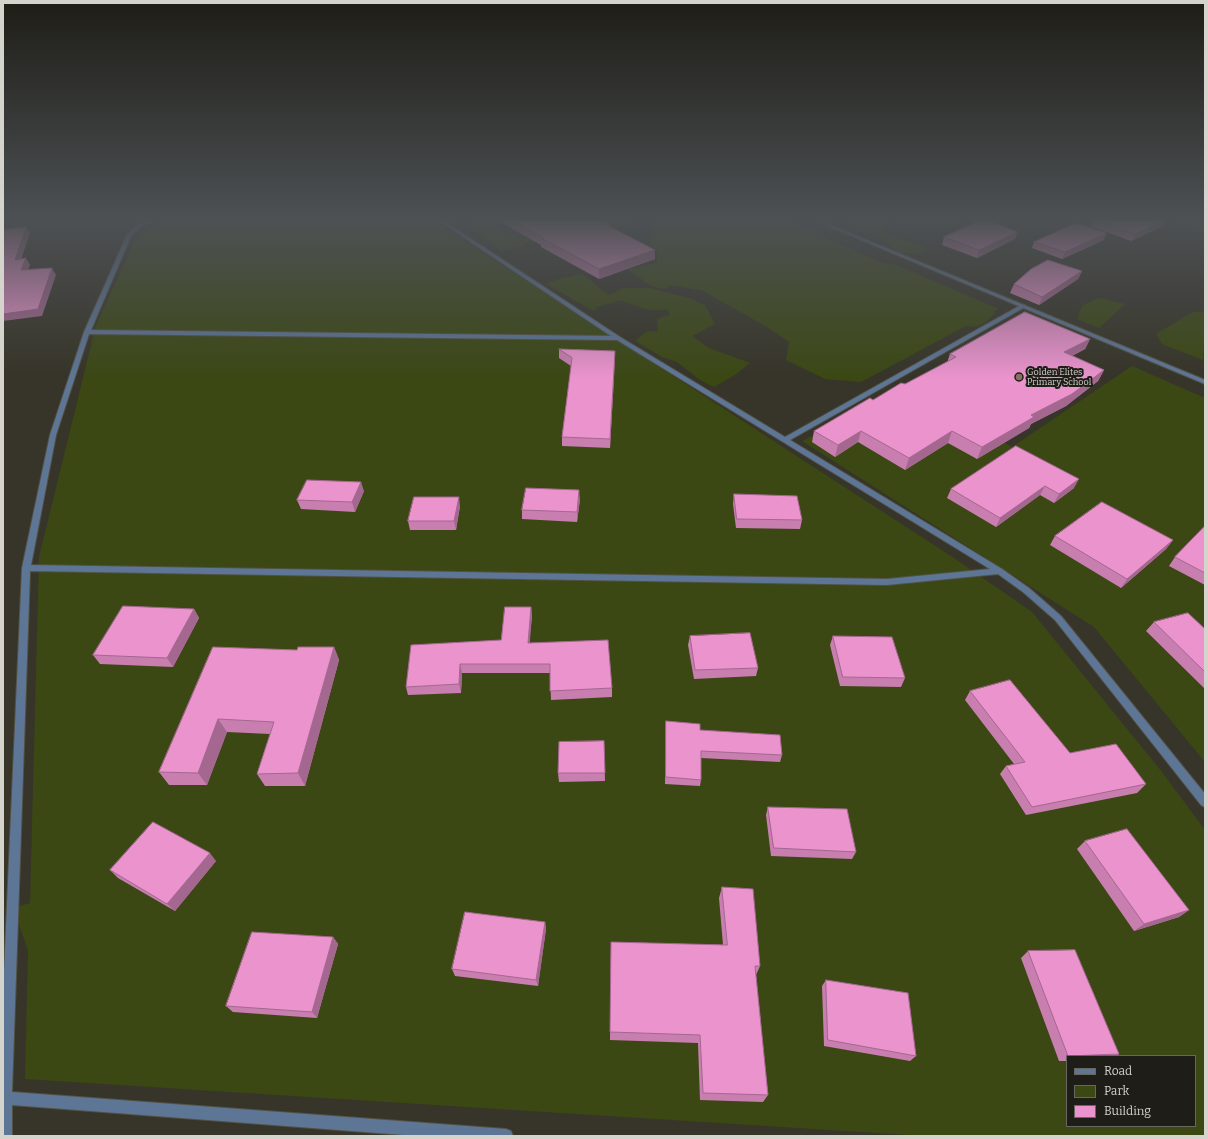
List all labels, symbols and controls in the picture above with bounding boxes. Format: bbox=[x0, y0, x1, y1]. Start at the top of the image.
place label: Golden Elites Primary School bbox=[1027, 367, 1091, 388]
marker: Golden Elites Primary School bbox=[1014, 372, 1024, 382]
legend bbox=[1066, 1055, 1196, 1127]
text: Road bbox=[1104, 1064, 1132, 1078]
text: Park bbox=[1104, 1084, 1129, 1098]
text: Building bbox=[1104, 1104, 1151, 1118]

